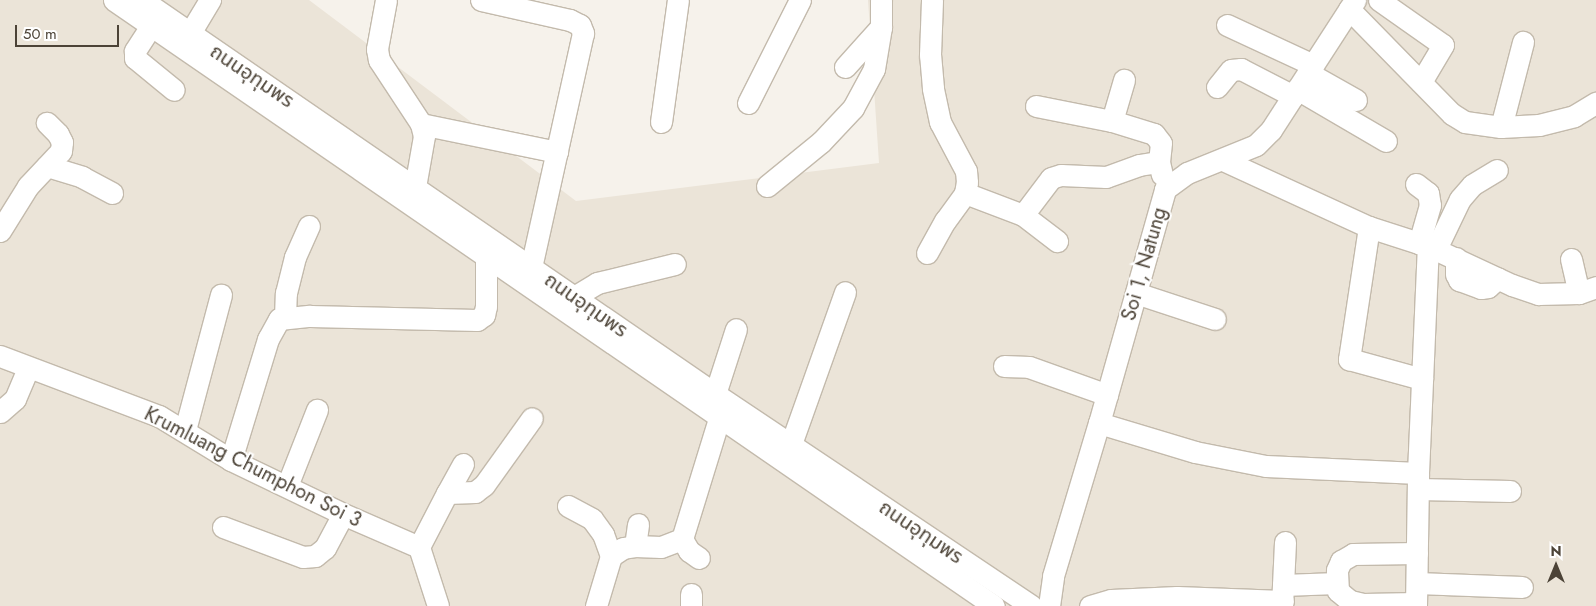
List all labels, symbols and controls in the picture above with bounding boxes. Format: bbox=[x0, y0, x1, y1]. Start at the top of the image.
scale bar bbox=[18, 15, 121, 47]
text: 50 m bbox=[23, 23, 57, 45]
street label: ถนนอุทุมพร bbox=[205, 39, 299, 113]
street label: Soi 1, Natung bbox=[1116, 205, 1172, 323]
street label: ถนนอุทุมพร bbox=[540, 268, 632, 342]
street label: Krumluang Chumphon Soi 3 bbox=[140, 402, 366, 532]
street label: ถนนอุทุมพร bbox=[874, 495, 968, 569]
north arrow bbox=[1531, 541, 1581, 591]
text: N bbox=[1550, 541, 1562, 561]

